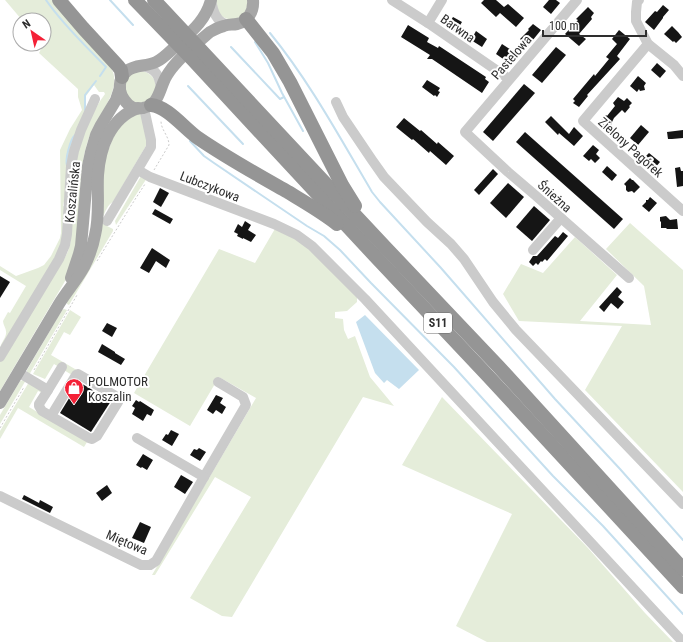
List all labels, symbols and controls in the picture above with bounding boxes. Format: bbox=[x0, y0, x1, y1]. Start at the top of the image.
street label: Barwna bbox=[438, 11, 478, 46]
north arrow bbox=[12, 12, 52, 52]
scale bar bbox=[543, 12, 646, 38]
text: N bbox=[20, 17, 33, 31]
text: 100 m bbox=[549, 19, 579, 33]
street label: Pastelowa bbox=[488, 32, 535, 82]
street label: Zielony Pagórek bbox=[595, 114, 666, 181]
street label: Koszalińska bbox=[62, 161, 83, 223]
street label: Lubczykowa bbox=[178, 168, 242, 205]
street label: Śnieżna bbox=[535, 177, 575, 215]
road number: S11 bbox=[424, 313, 452, 333]
place label: POLMOTOR Koszalin bbox=[88, 374, 148, 404]
shop icon: POLMOTOR Koszalin bbox=[63, 377, 85, 405]
street label: Miętowa bbox=[104, 527, 150, 558]

